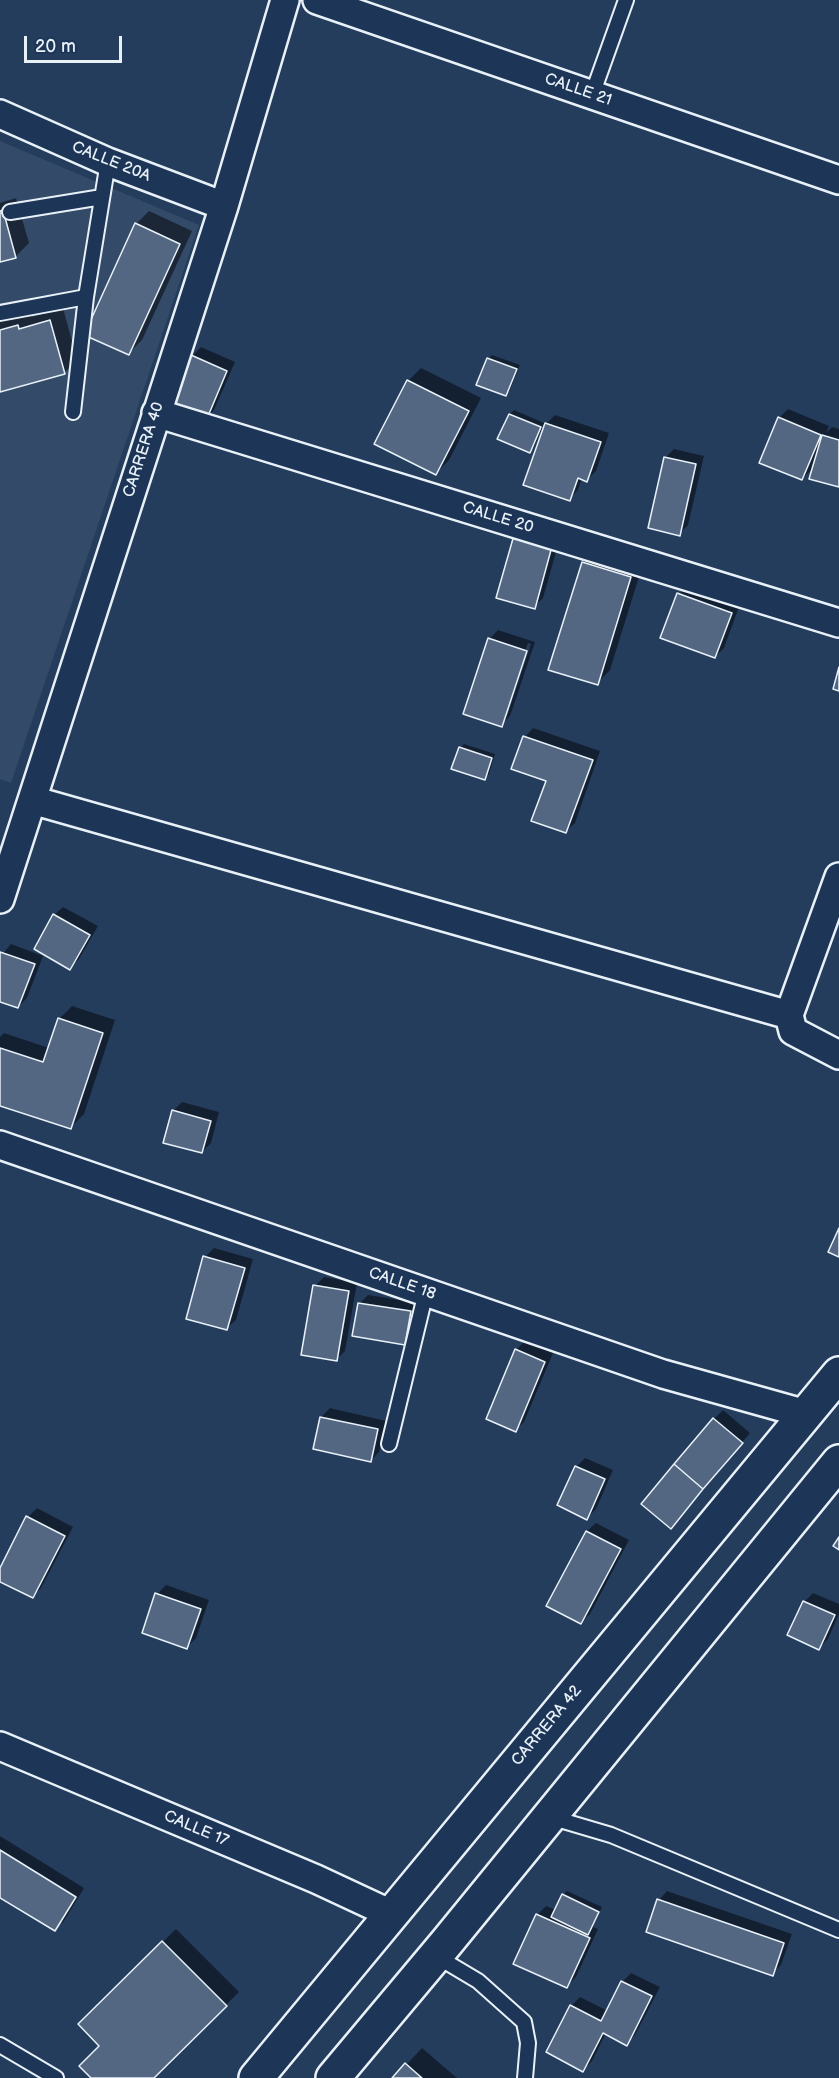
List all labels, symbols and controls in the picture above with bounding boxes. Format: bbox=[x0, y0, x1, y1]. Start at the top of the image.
scale bar bbox=[27, 24, 124, 62]
text: 20 m bbox=[35, 36, 76, 57]
street label: CALLE 21 bbox=[542, 70, 614, 110]
street label: CALLE 20A bbox=[69, 138, 153, 186]
street label: CARRERA 40 bbox=[120, 400, 168, 500]
street label: CALLE 20 bbox=[460, 498, 536, 538]
street label: CALLE 18 bbox=[366, 1264, 438, 1304]
street label: CARRERA 42 bbox=[508, 1682, 586, 1770]
street label: CALLE 17 bbox=[161, 1807, 231, 1851]

